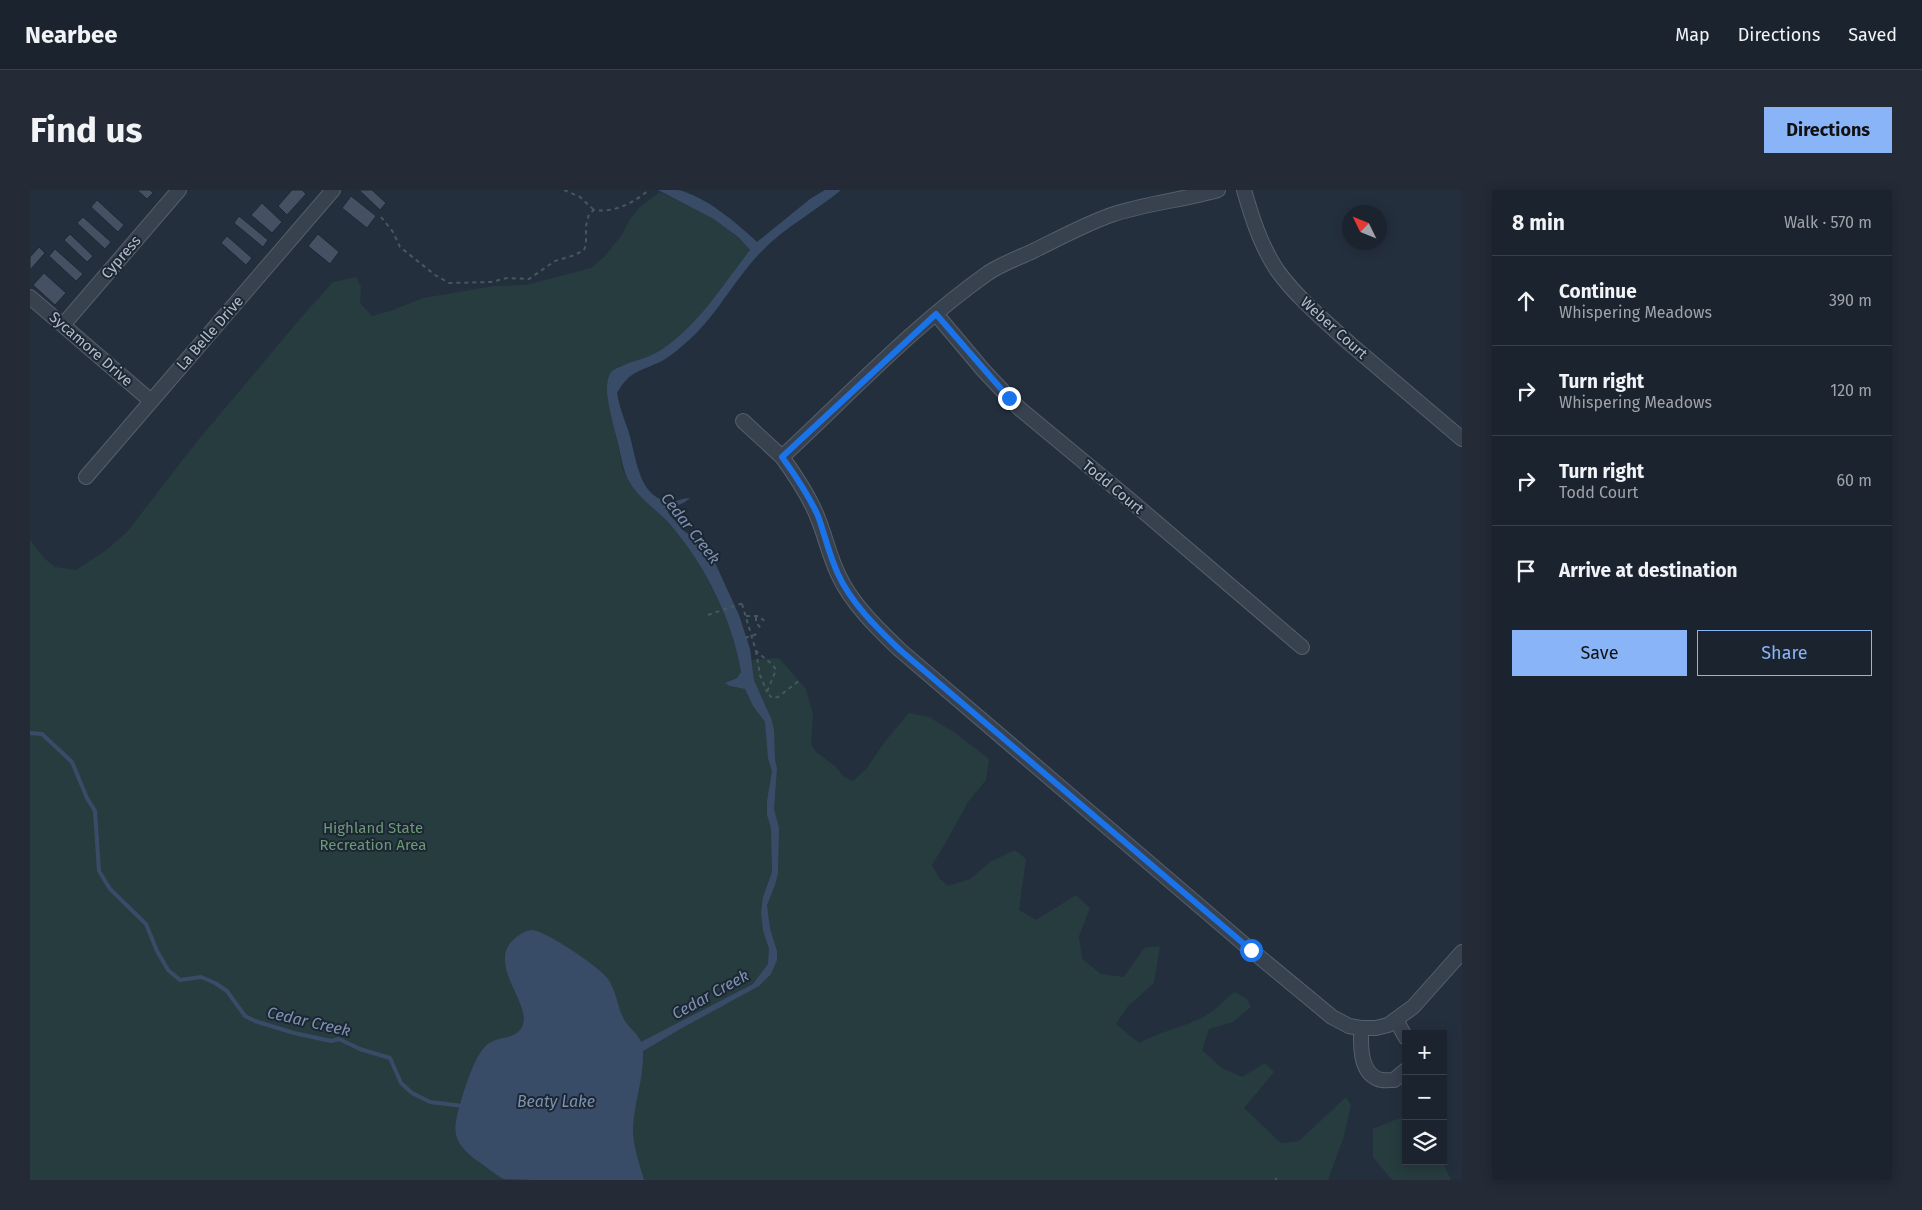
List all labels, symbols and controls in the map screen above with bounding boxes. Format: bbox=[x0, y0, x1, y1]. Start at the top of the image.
text: Nearbee bbox=[25, 21, 118, 49]
text: Map bbox=[1675, 24, 1710, 46]
text: Directions bbox=[1738, 24, 1820, 46]
text: Saved bbox=[1848, 24, 1897, 46]
button: Directions bbox=[1764, 107, 1892, 153]
text: Find us bbox=[30, 109, 142, 151]
north arrow bbox=[1342, 205, 1387, 250]
text: 8 min bbox=[1512, 210, 1565, 236]
text: Walk · 570 m bbox=[1784, 213, 1872, 232]
street label: Cypress bbox=[97, 232, 145, 282]
text: Continue bbox=[1559, 280, 1637, 303]
icon: ahead bbox=[1512, 287, 1540, 315]
text: 390 m bbox=[1829, 291, 1872, 310]
street label: La Belle Drive bbox=[173, 292, 247, 374]
street label: Weber Court bbox=[1297, 293, 1372, 363]
text: Whispering Meadows bbox=[1559, 303, 1712, 322]
street label: Sycamore Drive bbox=[46, 308, 136, 390]
text: Turn right bbox=[1559, 370, 1644, 393]
icon: right bbox=[1512, 377, 1540, 405]
text: 120 m bbox=[1830, 381, 1872, 400]
route end bbox=[998, 387, 1021, 410]
text: Whispering Meadows bbox=[1559, 393, 1712, 412]
street label: Todd Court bbox=[1079, 456, 1148, 518]
text: Turn right bbox=[1559, 460, 1644, 483]
icon: right bbox=[1512, 467, 1540, 495]
text: 60 m bbox=[1837, 471, 1872, 490]
text: Todd Court bbox=[1559, 483, 1638, 502]
water label: Cedar Creek bbox=[657, 489, 724, 568]
icon: arrive bbox=[1512, 557, 1540, 585]
text: Arrive at destination bbox=[1559, 559, 1738, 582]
button: Save bbox=[1512, 630, 1687, 676]
button: Share bbox=[1697, 630, 1872, 676]
park label: Highland State Recreation Area bbox=[319, 819, 427, 854]
route start bbox=[1240, 939, 1263, 962]
water label: Cedar Creek bbox=[668, 965, 752, 1023]
water label: Cedar Creek bbox=[265, 1003, 353, 1040]
map controls bbox=[1402, 1030, 1447, 1165]
button: + bbox=[1402, 1030, 1447, 1075]
button: − bbox=[1402, 1075, 1447, 1120]
water label: Beaty Lake bbox=[517, 1092, 595, 1111]
button: layers bbox=[1402, 1120, 1447, 1165]

